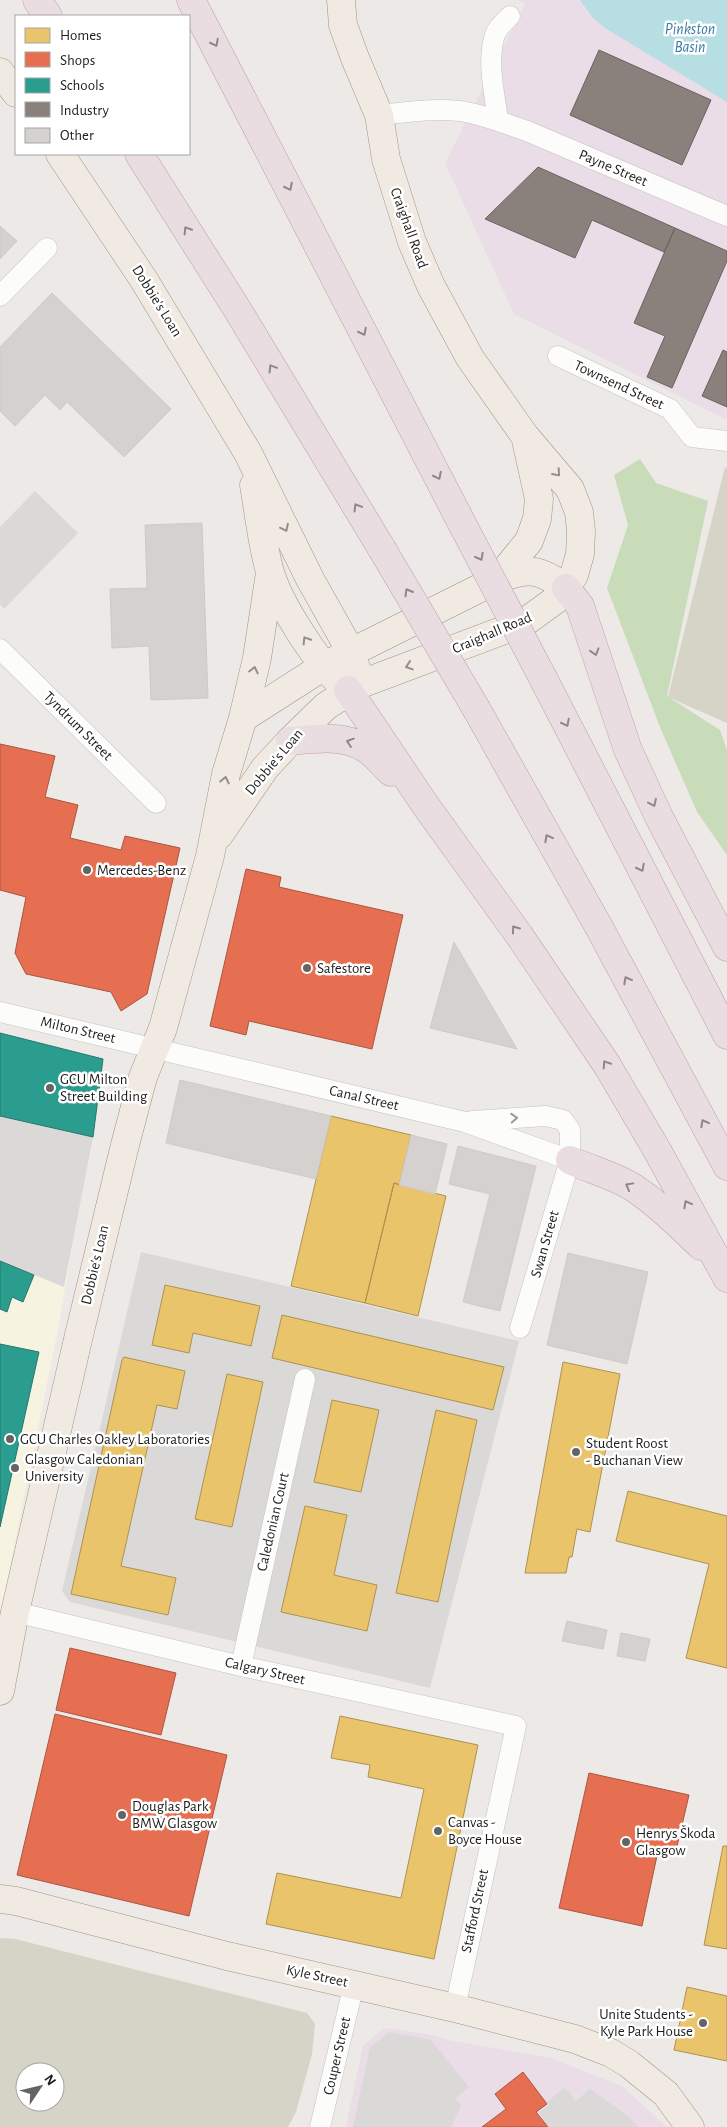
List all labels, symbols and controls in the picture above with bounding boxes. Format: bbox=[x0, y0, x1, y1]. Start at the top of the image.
legend bbox=[15, 15, 190, 155]
water label: Pinkston Basin bbox=[665, 21, 715, 55]
text: Homes bbox=[60, 28, 102, 43]
one-way arrow bbox=[209, 37, 219, 46]
text: Shops bbox=[60, 53, 95, 68]
text: Schools bbox=[60, 78, 104, 93]
text: Industry bbox=[60, 103, 109, 118]
text: Other bbox=[60, 128, 94, 143]
street label: Payne Street bbox=[576, 147, 650, 189]
one-way arrow bbox=[283, 182, 293, 191]
street label: Craighall Road bbox=[387, 186, 431, 270]
one-way arrow bbox=[183, 226, 193, 235]
street label: Dobbie's Loan bbox=[129, 263, 185, 339]
one-way arrow bbox=[357, 327, 367, 336]
street label: Townsend Street bbox=[572, 358, 666, 412]
one-way arrow bbox=[269, 365, 279, 374]
one-way arrow bbox=[551, 467, 559, 476]
one-way arrow bbox=[432, 471, 442, 480]
one-way arrow bbox=[353, 504, 363, 513]
one-way arrow bbox=[279, 523, 289, 532]
one-way arrow bbox=[474, 552, 484, 561]
one-way arrow bbox=[404, 589, 414, 598]
street label: Craighall Road bbox=[450, 609, 534, 656]
one-way arrow bbox=[302, 636, 312, 645]
one-way arrow bbox=[590, 647, 600, 655]
one-way arrow bbox=[405, 660, 414, 670]
one-way arrow bbox=[248, 666, 259, 675]
street label: Tyndrum Street bbox=[41, 689, 115, 763]
one-way arrow bbox=[560, 718, 570, 727]
street label: Dobbie's Loan bbox=[242, 726, 306, 798]
one-way arrow bbox=[346, 738, 354, 748]
one-way arrow bbox=[219, 776, 230, 785]
one-way arrow bbox=[646, 798, 656, 807]
one-way arrow bbox=[545, 834, 555, 843]
place label: Mercedes-Benz bbox=[97, 863, 186, 878]
one-way arrow bbox=[635, 863, 645, 872]
marker: Mercedes-Benz bbox=[81, 864, 93, 876]
one-way arrow bbox=[512, 925, 521, 935]
place label: Safestore bbox=[317, 961, 371, 976]
marker: Safestore bbox=[301, 962, 313, 974]
one-way arrow bbox=[623, 976, 633, 985]
street label: Milton Street bbox=[39, 1014, 117, 1046]
one-way arrow bbox=[602, 1060, 612, 1069]
place label: GCU Milton Street Building bbox=[60, 1072, 148, 1104]
marker: GCU Milton Street Building bbox=[44, 1082, 56, 1094]
street label: Canal Street bbox=[328, 1083, 400, 1113]
one-way arrow bbox=[510, 1113, 518, 1124]
one-way arrow bbox=[700, 1119, 710, 1128]
one-way arrow bbox=[625, 1182, 634, 1192]
one-way arrow bbox=[683, 1201, 693, 1210]
street label: Swan Street bbox=[528, 1209, 562, 1279]
street label: Dobbie's Loan bbox=[79, 1224, 111, 1306]
place label: GCU Charles Oakley Laboratories bbox=[20, 1432, 210, 1447]
marker: GCU Charles Oakley Laboratories bbox=[4, 1433, 16, 1445]
place label: Student Roost - Buchanan View bbox=[586, 1436, 683, 1468]
marker: Student Roost - Buchanan View bbox=[570, 1446, 582, 1458]
place label: Glasgow Caledonian University bbox=[25, 1452, 143, 1484]
marker: Glasgow Caledonian University bbox=[9, 1462, 21, 1474]
street label: Caledonian Court bbox=[254, 1471, 292, 1573]
street label: Calgary Street bbox=[224, 1655, 307, 1688]
place label: Douglas Park BMW Glasgow bbox=[132, 1799, 217, 1831]
marker: Douglas Park BMW Glasgow bbox=[116, 1809, 128, 1821]
place label: Canvas - Boyce House bbox=[448, 1815, 522, 1847]
marker: Canvas - Boyce House bbox=[432, 1825, 444, 1837]
place label: Henrys Škoda Glasgow bbox=[636, 1825, 716, 1858]
marker: Henrys Škoda Glasgow bbox=[620, 1836, 632, 1848]
street label: Stafford Street bbox=[459, 1868, 491, 1954]
street label: Kyle Street bbox=[285, 1962, 349, 1990]
place label: Unite Students - Kyle Park House bbox=[599, 2007, 693, 2039]
street label: Couper Street bbox=[321, 2015, 353, 2097]
marker: Unite Students - Kyle Park House bbox=[697, 2017, 709, 2029]
north arrow bbox=[15, 2062, 65, 2112]
text: N bbox=[41, 2072, 58, 2088]

